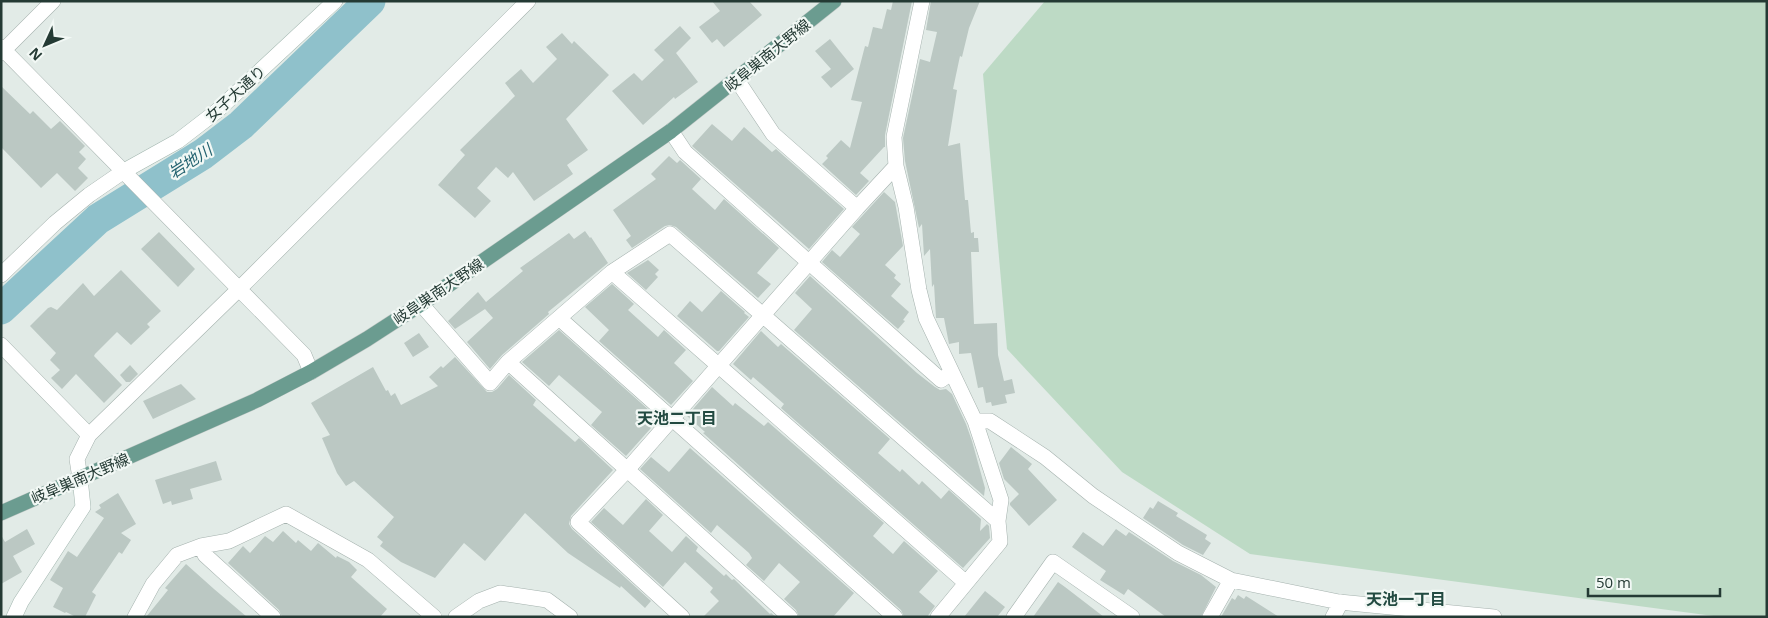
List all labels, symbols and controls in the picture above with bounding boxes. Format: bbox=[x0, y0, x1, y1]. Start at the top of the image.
street label: 岐阜巣南大野線 bbox=[720, 14, 814, 96]
north arrow bbox=[20, 20, 70, 70]
text: N bbox=[24, 44, 46, 65]
street label: 女子大通り bbox=[200, 60, 270, 126]
water label: 岩地川 bbox=[164, 138, 218, 183]
street label: 岐阜巣南大野線 bbox=[389, 253, 487, 329]
district label: 天池二丁目 bbox=[637, 407, 717, 429]
street label: 岐阜巣南大野線 bbox=[28, 448, 132, 508]
scale bar bbox=[1588, 566, 1720, 598]
text: 50 m bbox=[1596, 572, 1631, 592]
district label: 天池一丁目 bbox=[1366, 588, 1446, 610]

